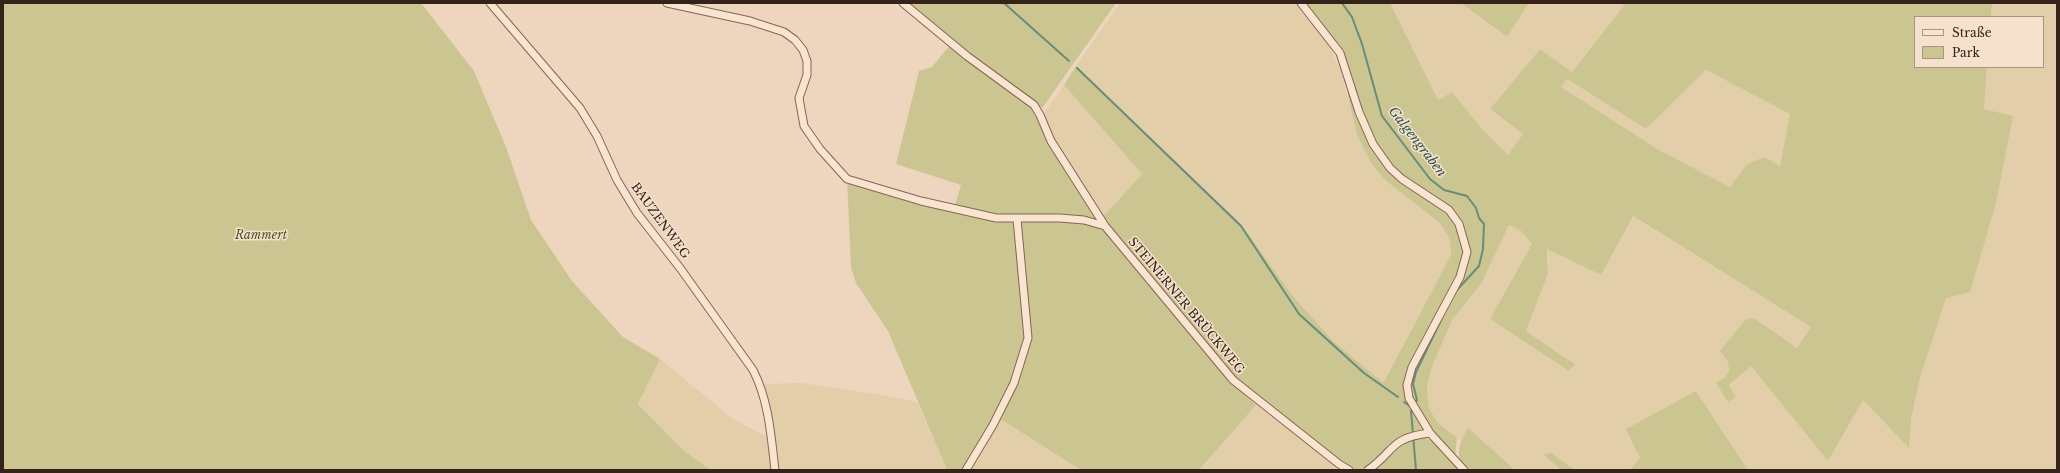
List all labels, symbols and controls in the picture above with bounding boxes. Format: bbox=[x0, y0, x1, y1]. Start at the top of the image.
legend bbox=[1914, 16, 2044, 68]
text: Straße bbox=[1952, 25, 1992, 40]
text: Park bbox=[1952, 45, 1980, 60]
water label: Galgengraben bbox=[1385, 104, 1449, 180]
street label: BAUZENWEG bbox=[628, 180, 692, 262]
park label: Rammert bbox=[235, 229, 287, 243]
street label: STEINERNER BRÜCKWEG bbox=[1125, 235, 1247, 377]

